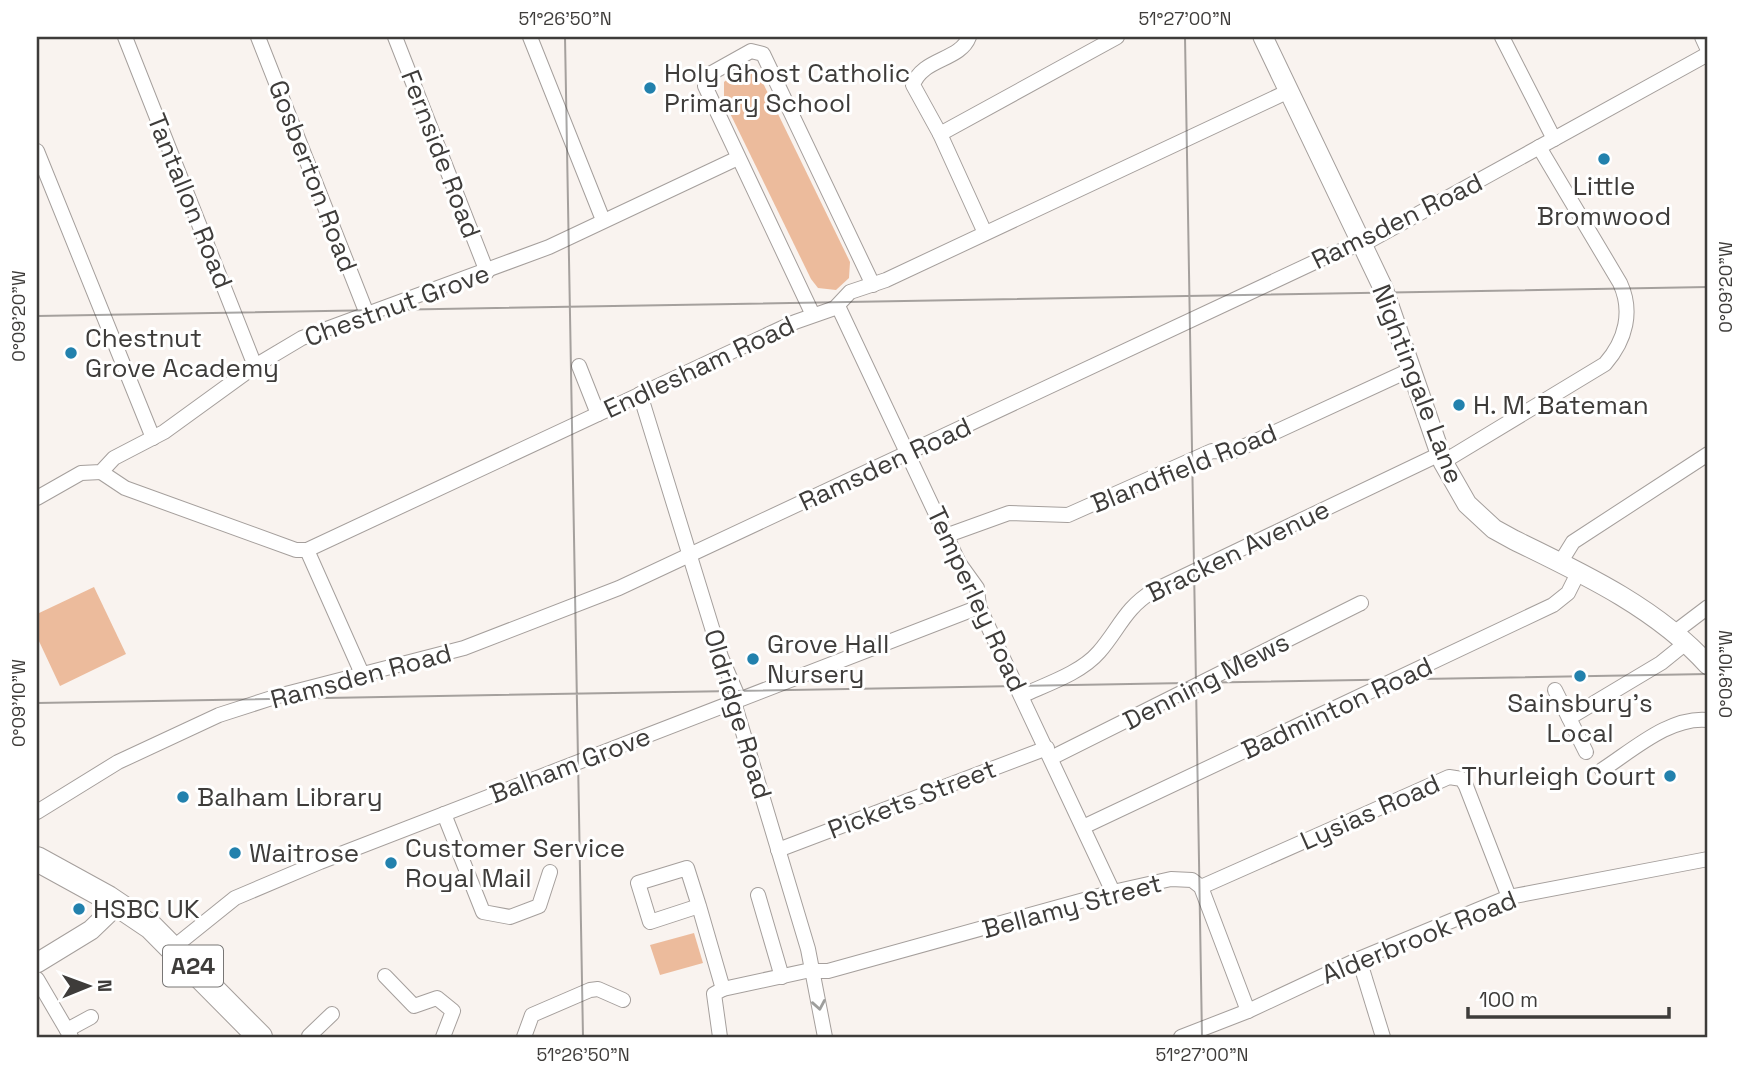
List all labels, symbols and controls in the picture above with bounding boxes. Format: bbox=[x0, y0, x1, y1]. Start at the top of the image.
text: 51°26'50"N bbox=[518, 7, 612, 30]
text: 51°27'00"N bbox=[1139, 7, 1231, 30]
place label: Holy Ghost Catholic Primary School bbox=[664, 56, 910, 120]
street label: Fernside Road bbox=[393, 65, 489, 243]
street label: Gosberton Road bbox=[261, 75, 365, 277]
marker: Holy Ghost Catholic Primary School bbox=[642, 80, 658, 96]
street label: Tantallon Road bbox=[139, 109, 241, 293]
marker: Little Bromwood bbox=[1596, 151, 1612, 167]
street label: Ramsden Road bbox=[1306, 165, 1488, 277]
place label: Little Bromwood bbox=[1537, 169, 1671, 233]
text: 0°09'20"W bbox=[1714, 241, 1737, 333]
street label: Chestnut Grove bbox=[300, 256, 494, 354]
text: 0°09'20"W bbox=[7, 270, 30, 362]
street label: Nightingale Lane bbox=[1364, 280, 1472, 488]
street label: Endlesham Road bbox=[598, 308, 800, 426]
place label: Chestnut Grove Academy bbox=[85, 321, 279, 385]
marker: Chestnut Grove Academy bbox=[63, 345, 79, 361]
place label: H. M. Bateman bbox=[1473, 388, 1649, 422]
marker: H. M. Bateman bbox=[1451, 397, 1467, 413]
street label: Ramsden Road bbox=[794, 409, 976, 519]
street label: Blandfield Road bbox=[1086, 415, 1282, 521]
street label: Bracken Avenue bbox=[1141, 492, 1335, 610]
street label: Temperley Road bbox=[919, 501, 1035, 697]
street label: Denning Mews bbox=[1117, 624, 1295, 738]
street label: Oldridge Road bbox=[696, 625, 780, 803]
place label: Grove Hall Nursery bbox=[767, 627, 889, 691]
text: 0°09'10"W bbox=[1714, 630, 1737, 718]
street label: Ramsden Road bbox=[267, 636, 455, 716]
street label: Badminton Road bbox=[1236, 649, 1438, 767]
marker: Grove Hall Nursery bbox=[745, 651, 761, 667]
text: 0°09'10"W bbox=[7, 659, 30, 747]
marker: Sainsbury's Local bbox=[1572, 668, 1588, 684]
place label: Sainsbury's Local bbox=[1507, 686, 1653, 750]
street label: Balham Grove bbox=[485, 719, 655, 811]
street label: Pickets Street bbox=[823, 751, 1001, 847]
place label: Thurleigh Court bbox=[1461, 759, 1656, 793]
street label: Lysias Road bbox=[1295, 766, 1445, 858]
marker: Thurleigh Court bbox=[1662, 768, 1678, 784]
place label: Balham Library bbox=[197, 780, 383, 814]
marker: Balham Library bbox=[175, 789, 191, 805]
place label: Customer Service Royal Mail bbox=[405, 831, 625, 895]
place label: Waitrose bbox=[249, 836, 359, 870]
marker: Waitrose bbox=[227, 845, 243, 861]
marker: Customer Service Royal Mail bbox=[383, 855, 399, 871]
street label: Bellamy Street bbox=[979, 866, 1165, 946]
street label: Alderbrook Road bbox=[1316, 882, 1522, 992]
place label: HSBC UK bbox=[93, 892, 200, 926]
marker: HSBC UK bbox=[71, 901, 87, 917]
road number: A24 bbox=[163, 946, 223, 986]
north arrow bbox=[52, 951, 122, 1021]
scale bar bbox=[1468, 976, 1670, 1020]
text: N bbox=[92, 979, 117, 992]
text: 100 m bbox=[1479, 986, 1538, 1013]
one-way arrow bbox=[811, 999, 826, 1011]
text: 51°26'50"N bbox=[536, 1043, 630, 1066]
text: 51°27'00"N bbox=[1156, 1043, 1248, 1066]

